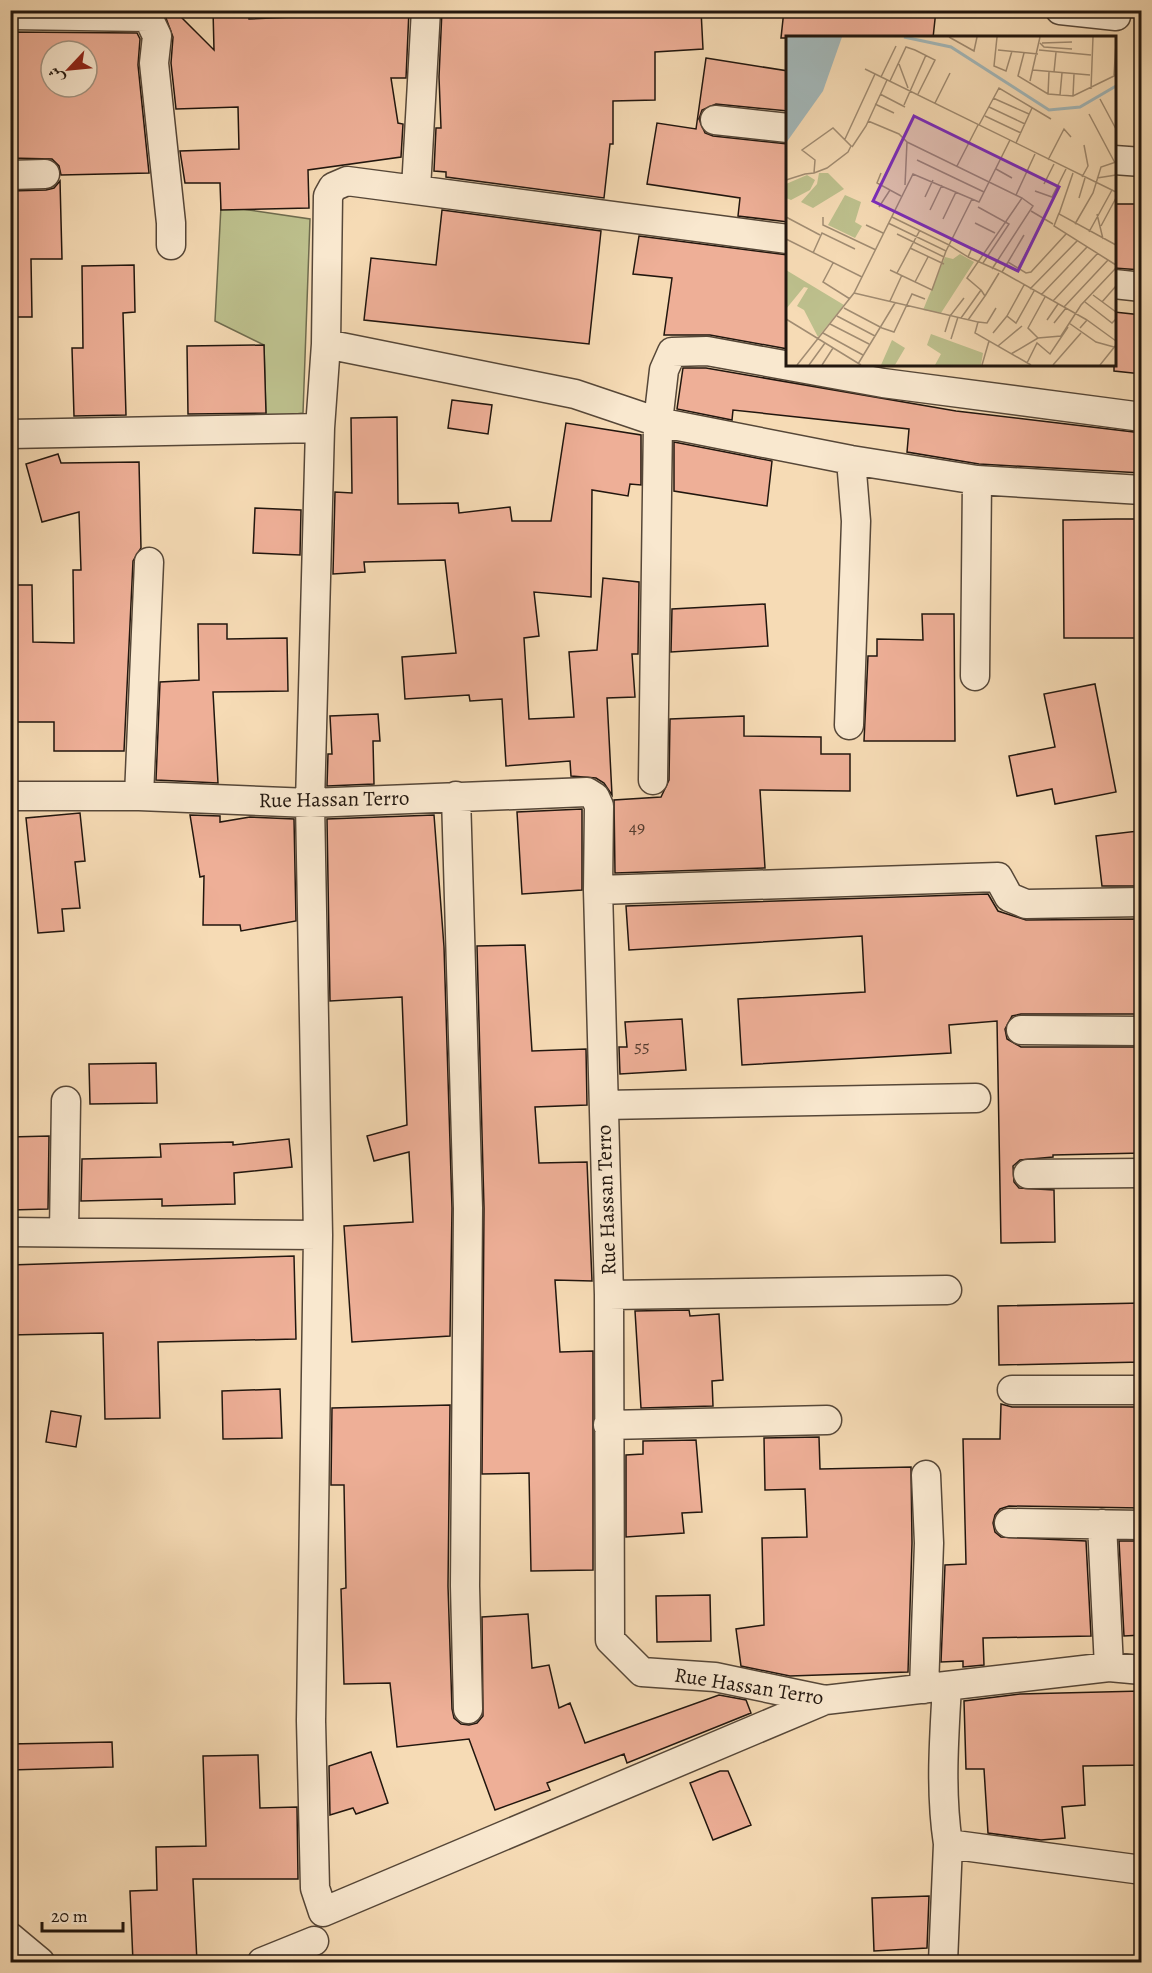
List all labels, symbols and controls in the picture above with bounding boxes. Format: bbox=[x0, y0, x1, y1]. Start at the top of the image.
inset map bbox=[786, 36, 1116, 366]
north arrow bbox=[39, 39, 99, 99]
text: ش bbox=[43, 63, 70, 87]
street label: Rue Hassan Terro bbox=[258, 784, 410, 814]
house number: 49 bbox=[629, 815, 645, 839]
house number: 55 bbox=[634, 1034, 650, 1058]
street label: Rue Hassan Terro bbox=[589, 1124, 623, 1276]
street label: Rue Hassan Terro bbox=[672, 1660, 826, 1712]
scale bar bbox=[42, 1895, 123, 1933]
text: 20 m bbox=[51, 1904, 88, 1928]

